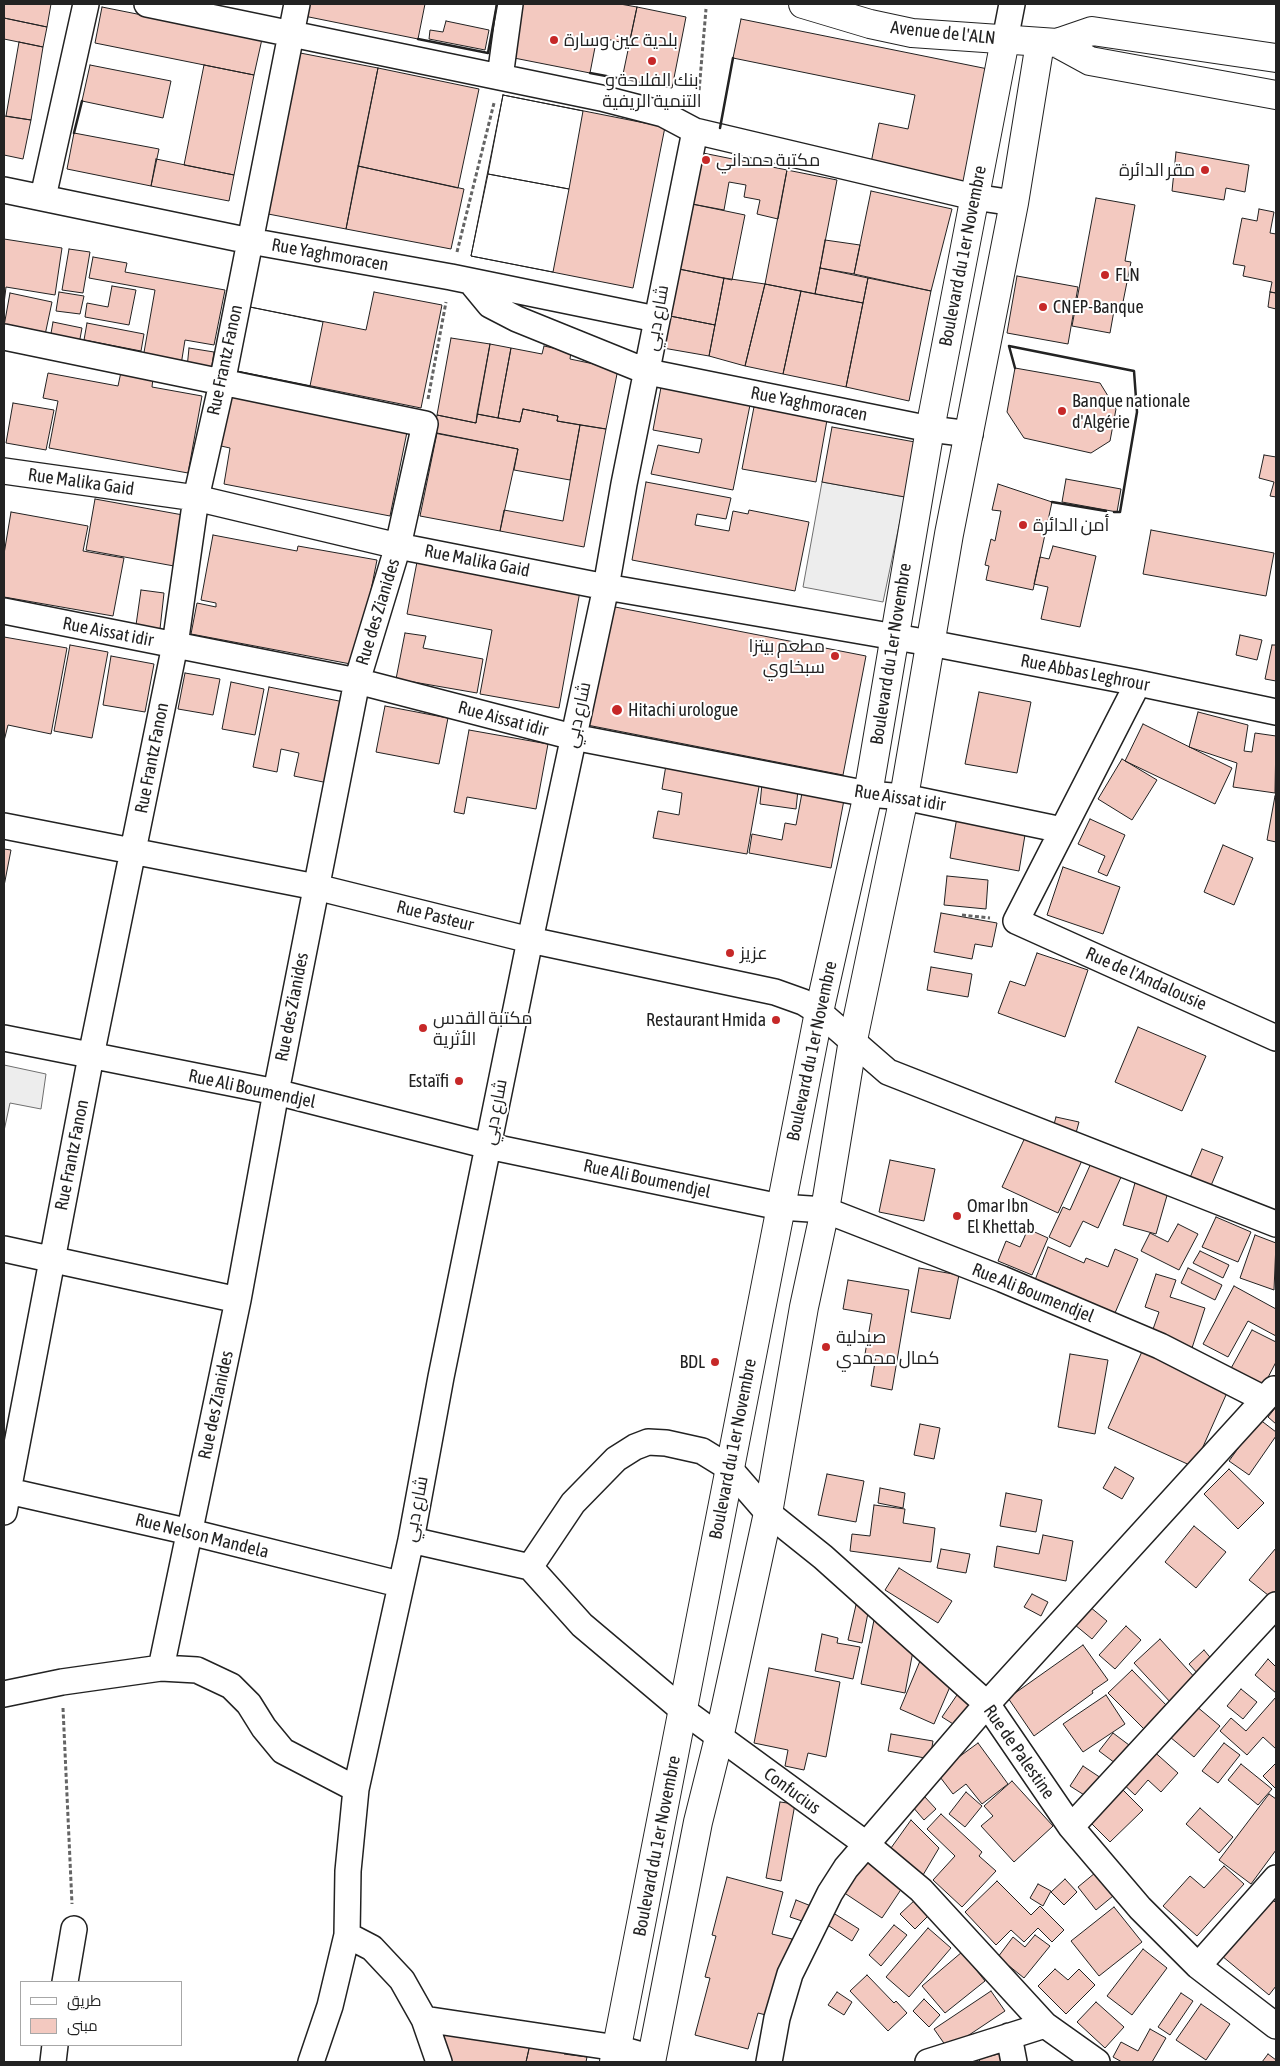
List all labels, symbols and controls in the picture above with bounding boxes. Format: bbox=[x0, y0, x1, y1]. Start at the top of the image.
street label: Avenue de l'ALN bbox=[889, 17, 997, 49]
place label: بلدية عين وسارة bbox=[564, 29, 678, 51]
marker: بلدية عين وسارة bbox=[548, 34, 560, 46]
marker: بنك الفلاحة و التنمية الريفية bbox=[646, 55, 658, 67]
place label: بنك الفلاحة و التنمية الريفية bbox=[602, 69, 702, 112]
place label: مكتبة حمداني bbox=[716, 149, 820, 171]
marker: مكتبة حمداني bbox=[700, 154, 712, 166]
place label: مقر الدائرة bbox=[1119, 159, 1195, 181]
street label: Boulevard du 1er Novembre bbox=[935, 164, 991, 348]
marker: مقر الدائرة bbox=[1199, 164, 1211, 176]
street label: Rue Yaghmoracen bbox=[270, 234, 390, 276]
place label: FLN bbox=[1115, 264, 1140, 286]
marker: FLN bbox=[1099, 269, 1111, 281]
street label: شارع دبي bbox=[641, 283, 673, 353]
place label: CNEP-Banque bbox=[1053, 296, 1144, 318]
marker: CNEP-Banque bbox=[1037, 301, 1049, 313]
street label: Rue Frantz Fanon bbox=[203, 303, 247, 417]
street label: Rue Yaghmoracen bbox=[749, 382, 869, 426]
place label: Banque nationale d'Algérie bbox=[1072, 390, 1190, 432]
marker: Banque nationale d'Algérie bbox=[1056, 405, 1068, 417]
street label: Rue Malika Gaid bbox=[27, 464, 135, 500]
place label: أمن الدائرة bbox=[1033, 514, 1109, 536]
marker: أمن الدائرة bbox=[1017, 519, 1029, 531]
street label: Rue Malika Gaid bbox=[422, 540, 532, 582]
street label: Rue des Zianides bbox=[352, 556, 404, 668]
street label: Boulevard du 1er Novembre bbox=[866, 562, 916, 746]
street label: Rue Aissat idir bbox=[61, 613, 155, 651]
place label: مطعم بيتزا سبخاوي bbox=[749, 635, 825, 678]
marker: مطعم بيتزا سبخاوي bbox=[829, 650, 841, 662]
street label: Rue Abbas Leghrour bbox=[1019, 650, 1151, 696]
street label: شارع دبي bbox=[560, 680, 596, 750]
street label: Rue Aissat idir bbox=[456, 697, 550, 741]
place label: Hitachi urologue bbox=[628, 699, 738, 721]
street label: Rue Frantz Fanon bbox=[131, 701, 173, 815]
marker: Hitachi urologue bbox=[610, 703, 624, 717]
street label: Rue Aissat idir bbox=[853, 780, 947, 816]
street label: Rue Pasteur bbox=[394, 896, 476, 936]
place label: عزيز bbox=[740, 942, 768, 964]
street label: Rue de l'Andalousie bbox=[1082, 943, 1210, 1015]
marker: عزيز bbox=[724, 947, 736, 959]
street label: Rue des Zianides bbox=[271, 951, 313, 1063]
street label: Boulevard du 1er Novembre bbox=[782, 959, 842, 1143]
place label: مكتبة القدس الأثرية bbox=[433, 1007, 533, 1050]
place label: Restaurant Hmida bbox=[646, 1009, 766, 1031]
marker: Restaurant Hmida bbox=[770, 1014, 782, 1026]
marker: مكتبة القدس الأثرية bbox=[417, 1022, 429, 1034]
street label: Rue Ali Boumendjel bbox=[186, 1065, 318, 1113]
place label: Estaïfi bbox=[408, 1070, 449, 1092]
marker: Estaïfi bbox=[453, 1075, 465, 1087]
street label: شارع دبي bbox=[478, 1077, 512, 1147]
street label: Rue Frantz Fanon bbox=[51, 1098, 93, 1212]
street label: Rue Ali Boumendjel bbox=[581, 1155, 713, 1203]
place label: Omar Ibn El Khettab bbox=[967, 1195, 1035, 1238]
marker: Omar Ibn El Khettab bbox=[951, 1210, 963, 1222]
street label: Rue Ali Boumendjel bbox=[969, 1259, 1097, 1327]
place label: صيدلية كمال محمدي bbox=[836, 1326, 939, 1368]
marker: صيدلية كمال محمدي bbox=[820, 1341, 832, 1353]
street label: Rue des Zianides bbox=[194, 1349, 238, 1461]
place label: BDL bbox=[679, 1351, 705, 1373]
marker: BDL bbox=[709, 1356, 721, 1368]
street label: Boulevard du 1er Novembre bbox=[705, 1357, 761, 1541]
street label: شارع دبي bbox=[399, 1474, 433, 1544]
street label: Rue Nelson Mandela bbox=[133, 1509, 271, 1563]
street label: Rue de Palestine bbox=[979, 1701, 1059, 1803]
street label: Boulevard du 1er Novembre bbox=[629, 1754, 685, 1938]
street label: Confucius bbox=[759, 1763, 825, 1819]
legend bbox=[20, 1981, 182, 2046]
text: طريق bbox=[67, 1992, 101, 2009]
text: مبنى bbox=[67, 2017, 98, 2034]

